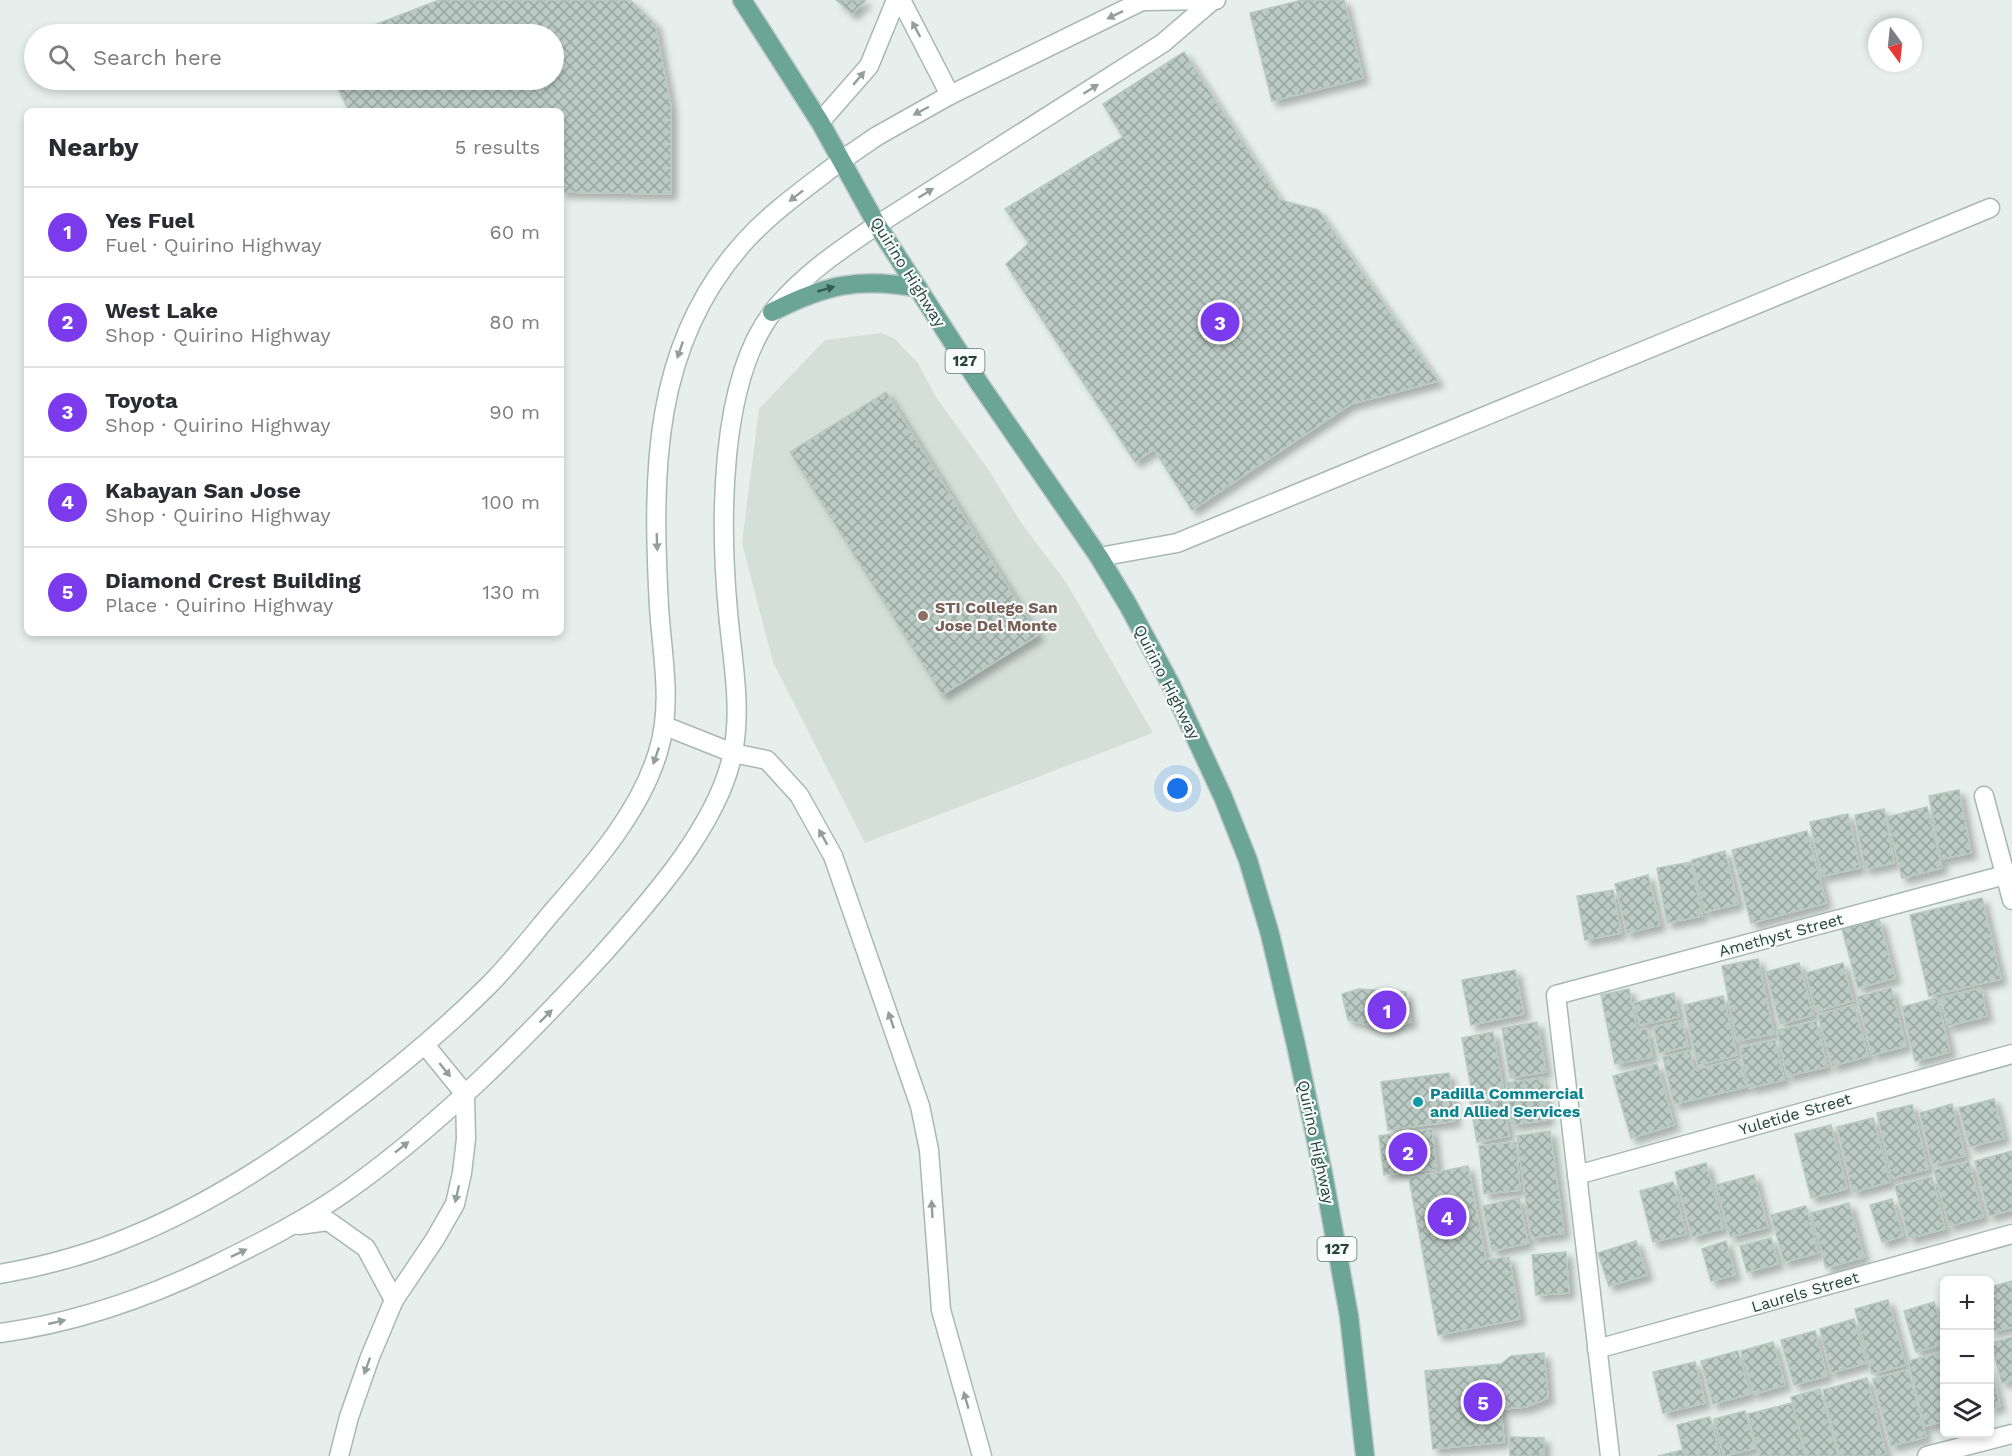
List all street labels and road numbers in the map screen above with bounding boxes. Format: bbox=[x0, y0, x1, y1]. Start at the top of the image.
street label: Quirino Highway bbox=[867, 213, 950, 331]
road number: 127 bbox=[946, 349, 984, 373]
street label: Quirino Highway bbox=[1130, 621, 1204, 743]
street label: Amethyst Street bbox=[1717, 909, 1846, 961]
street label: Quirino Highway bbox=[1294, 1078, 1339, 1206]
street label: Yuletide Street bbox=[1737, 1089, 1854, 1139]
road number: 127 bbox=[1318, 1237, 1356, 1261]
street label: Laurels Street bbox=[1749, 1267, 1861, 1316]

